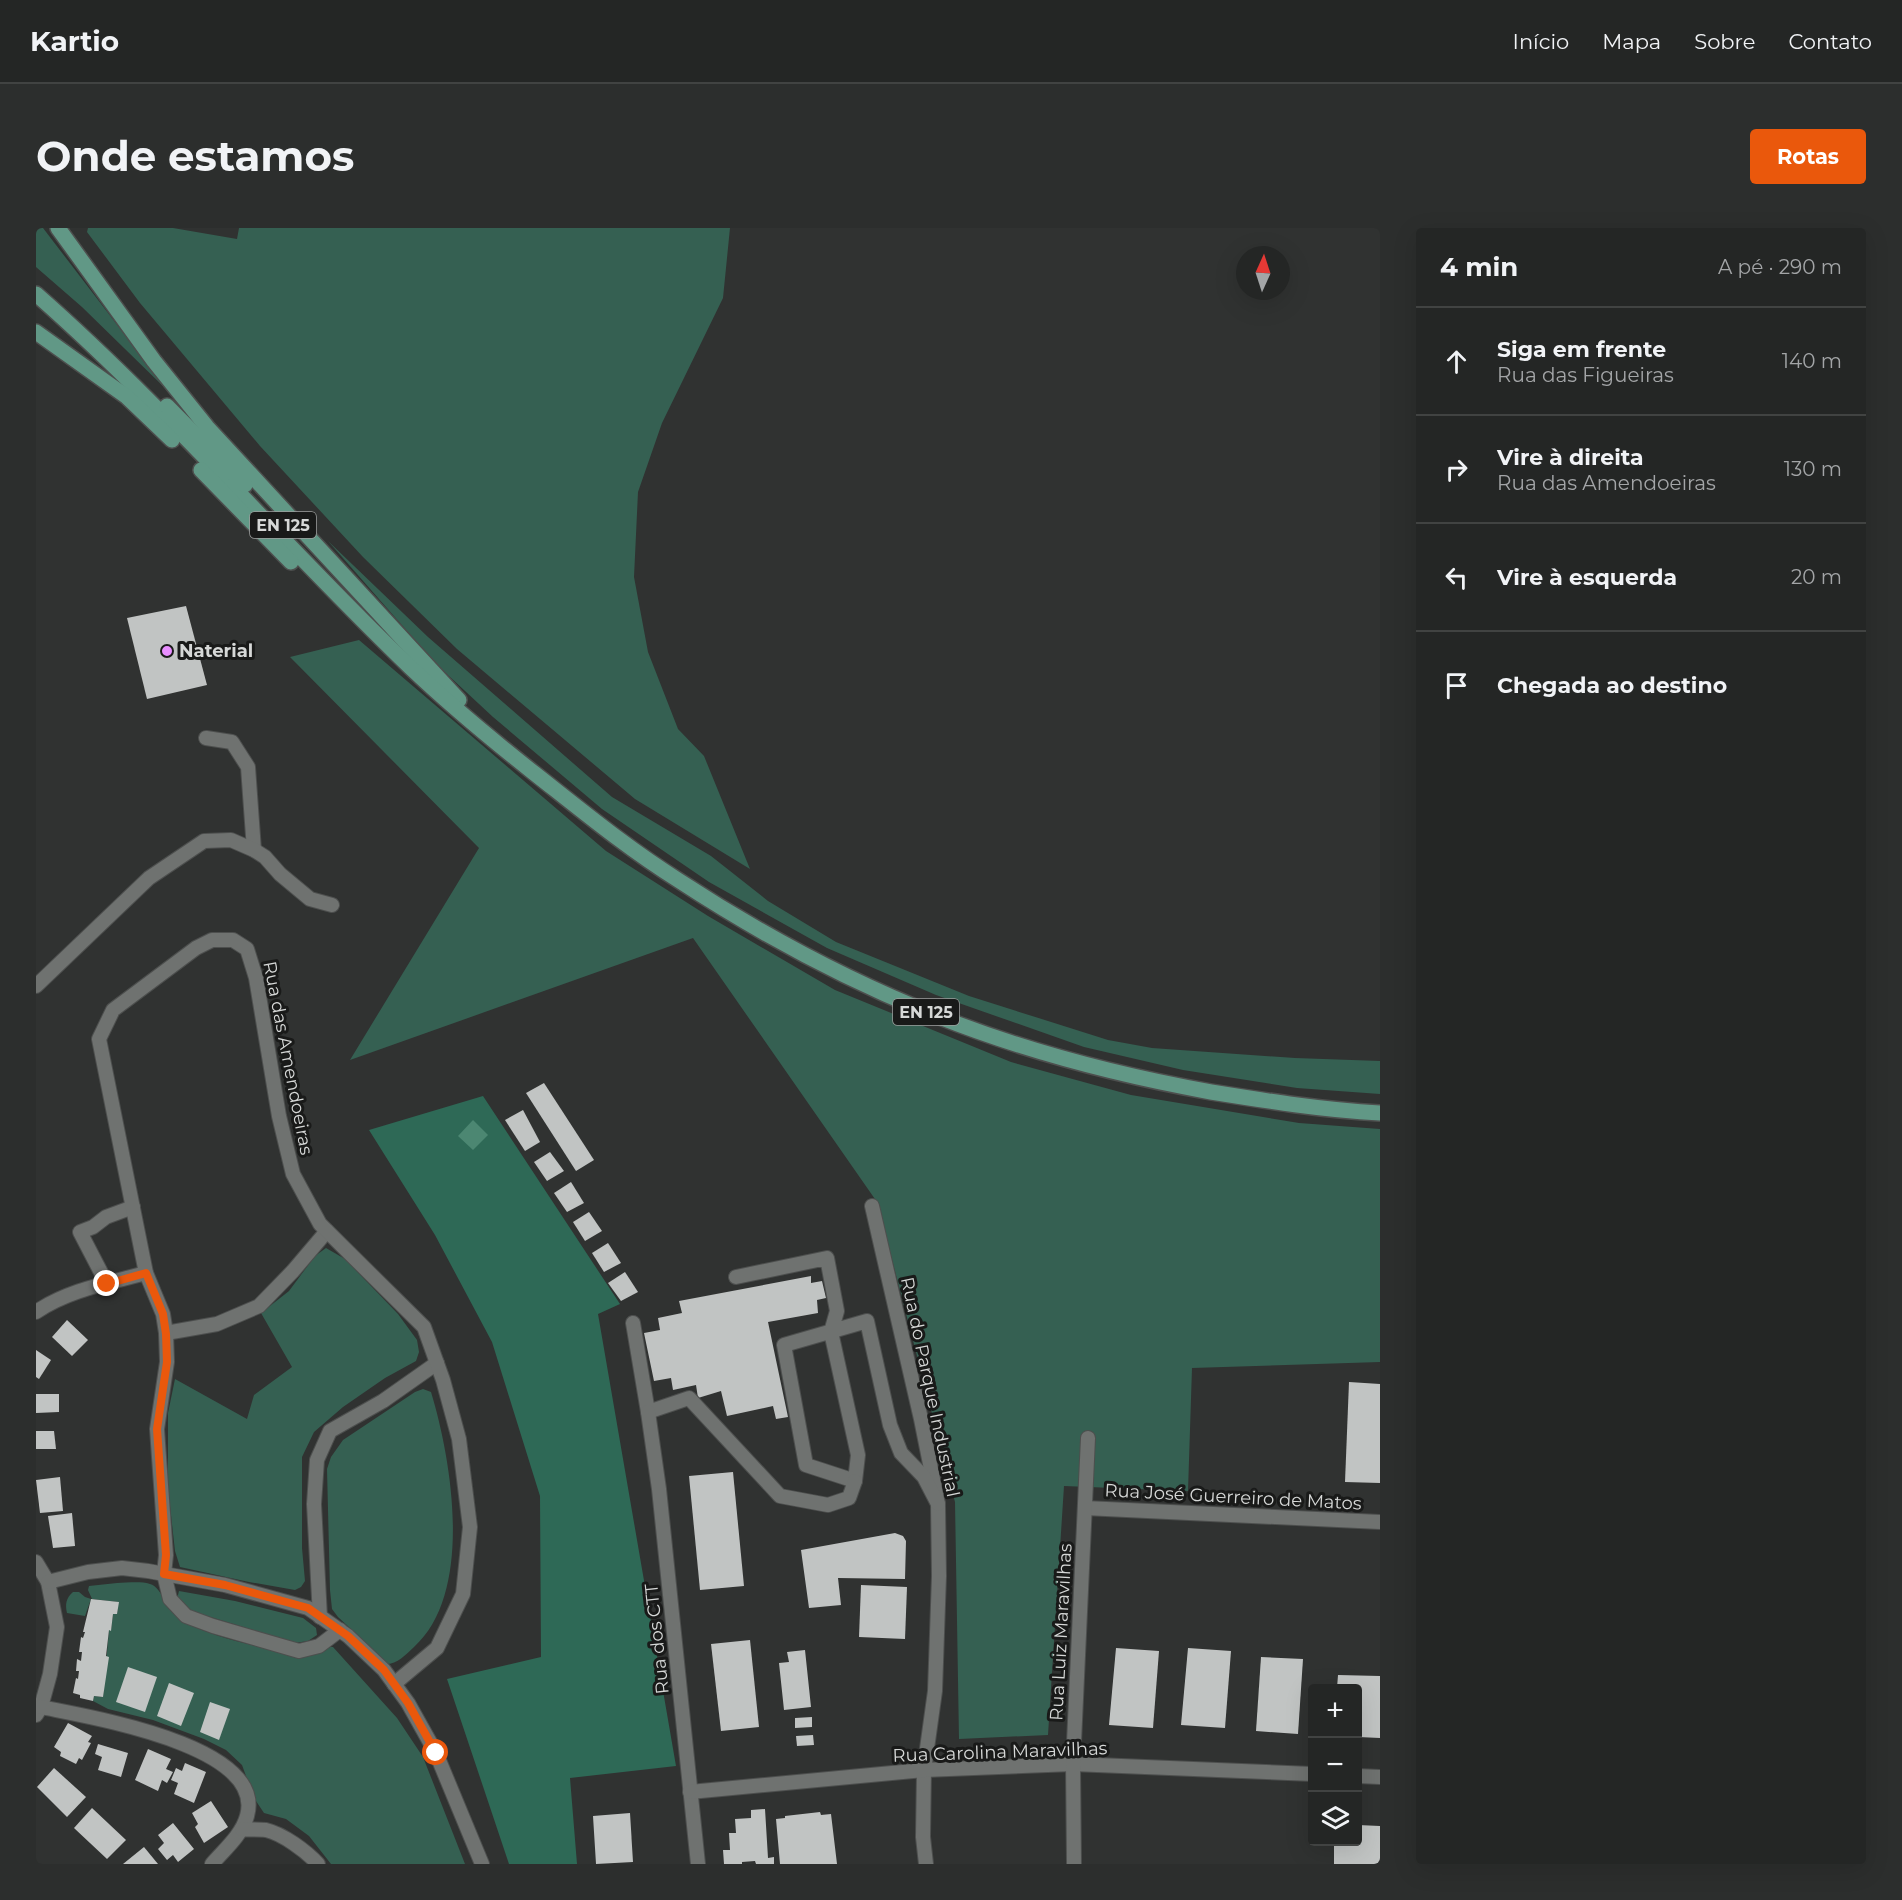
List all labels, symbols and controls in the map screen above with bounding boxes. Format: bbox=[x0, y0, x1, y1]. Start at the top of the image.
text: Kartio bbox=[30, 24, 119, 58]
text: Início bbox=[1513, 29, 1569, 54]
text: Mapa bbox=[1602, 29, 1661, 54]
text: Sobre bbox=[1694, 29, 1755, 54]
text: Contato bbox=[1788, 29, 1872, 54]
button: Rotas bbox=[1750, 129, 1866, 184]
text: Onde estamos bbox=[36, 130, 354, 182]
north arrow bbox=[1236, 246, 1290, 300]
text: 4 min bbox=[1440, 251, 1518, 283]
text: A pé · 290 m bbox=[1718, 255, 1842, 279]
text: Siga em frente bbox=[1497, 336, 1666, 363]
icon: ahead bbox=[1440, 345, 1473, 378]
text: 140 m bbox=[1782, 349, 1842, 373]
text: Rua das Figueiras bbox=[1497, 363, 1674, 387]
text: Vire à direita bbox=[1497, 444, 1644, 471]
icon: right bbox=[1440, 453, 1473, 486]
text: 130 m bbox=[1784, 457, 1842, 481]
text: Rua das Amendoeiras bbox=[1497, 471, 1716, 495]
road number: EN 125 bbox=[250, 512, 316, 538]
icon: left bbox=[1440, 561, 1473, 594]
text: Vire à esquerda bbox=[1497, 564, 1677, 591]
text: 20 m bbox=[1791, 565, 1842, 589]
place label: Naterial bbox=[179, 640, 253, 662]
marker: Naterial bbox=[160, 644, 174, 658]
icon: arrive bbox=[1440, 669, 1473, 702]
text: Chegada ao destino bbox=[1497, 672, 1727, 699]
street label: Rua das Amendoeiras bbox=[258, 959, 318, 1157]
road number: EN 125 bbox=[893, 999, 959, 1025]
route end bbox=[93, 1270, 119, 1296]
street label: Rua do Parque Industrial bbox=[896, 1275, 964, 1499]
street label: Rua José Guerreiro de Matos bbox=[1104, 1479, 1362, 1515]
street label: Rua Luiz Maravilhas bbox=[1045, 1543, 1077, 1721]
street label: Rua dos CTT bbox=[640, 1582, 674, 1695]
map controls bbox=[1308, 1684, 1362, 1846]
button: + bbox=[1308, 1684, 1362, 1738]
street label: Rua Carolina Maravilhas bbox=[892, 1737, 1108, 1767]
button: − bbox=[1308, 1738, 1362, 1792]
route start bbox=[422, 1739, 448, 1765]
button: layers bbox=[1308, 1792, 1362, 1846]

